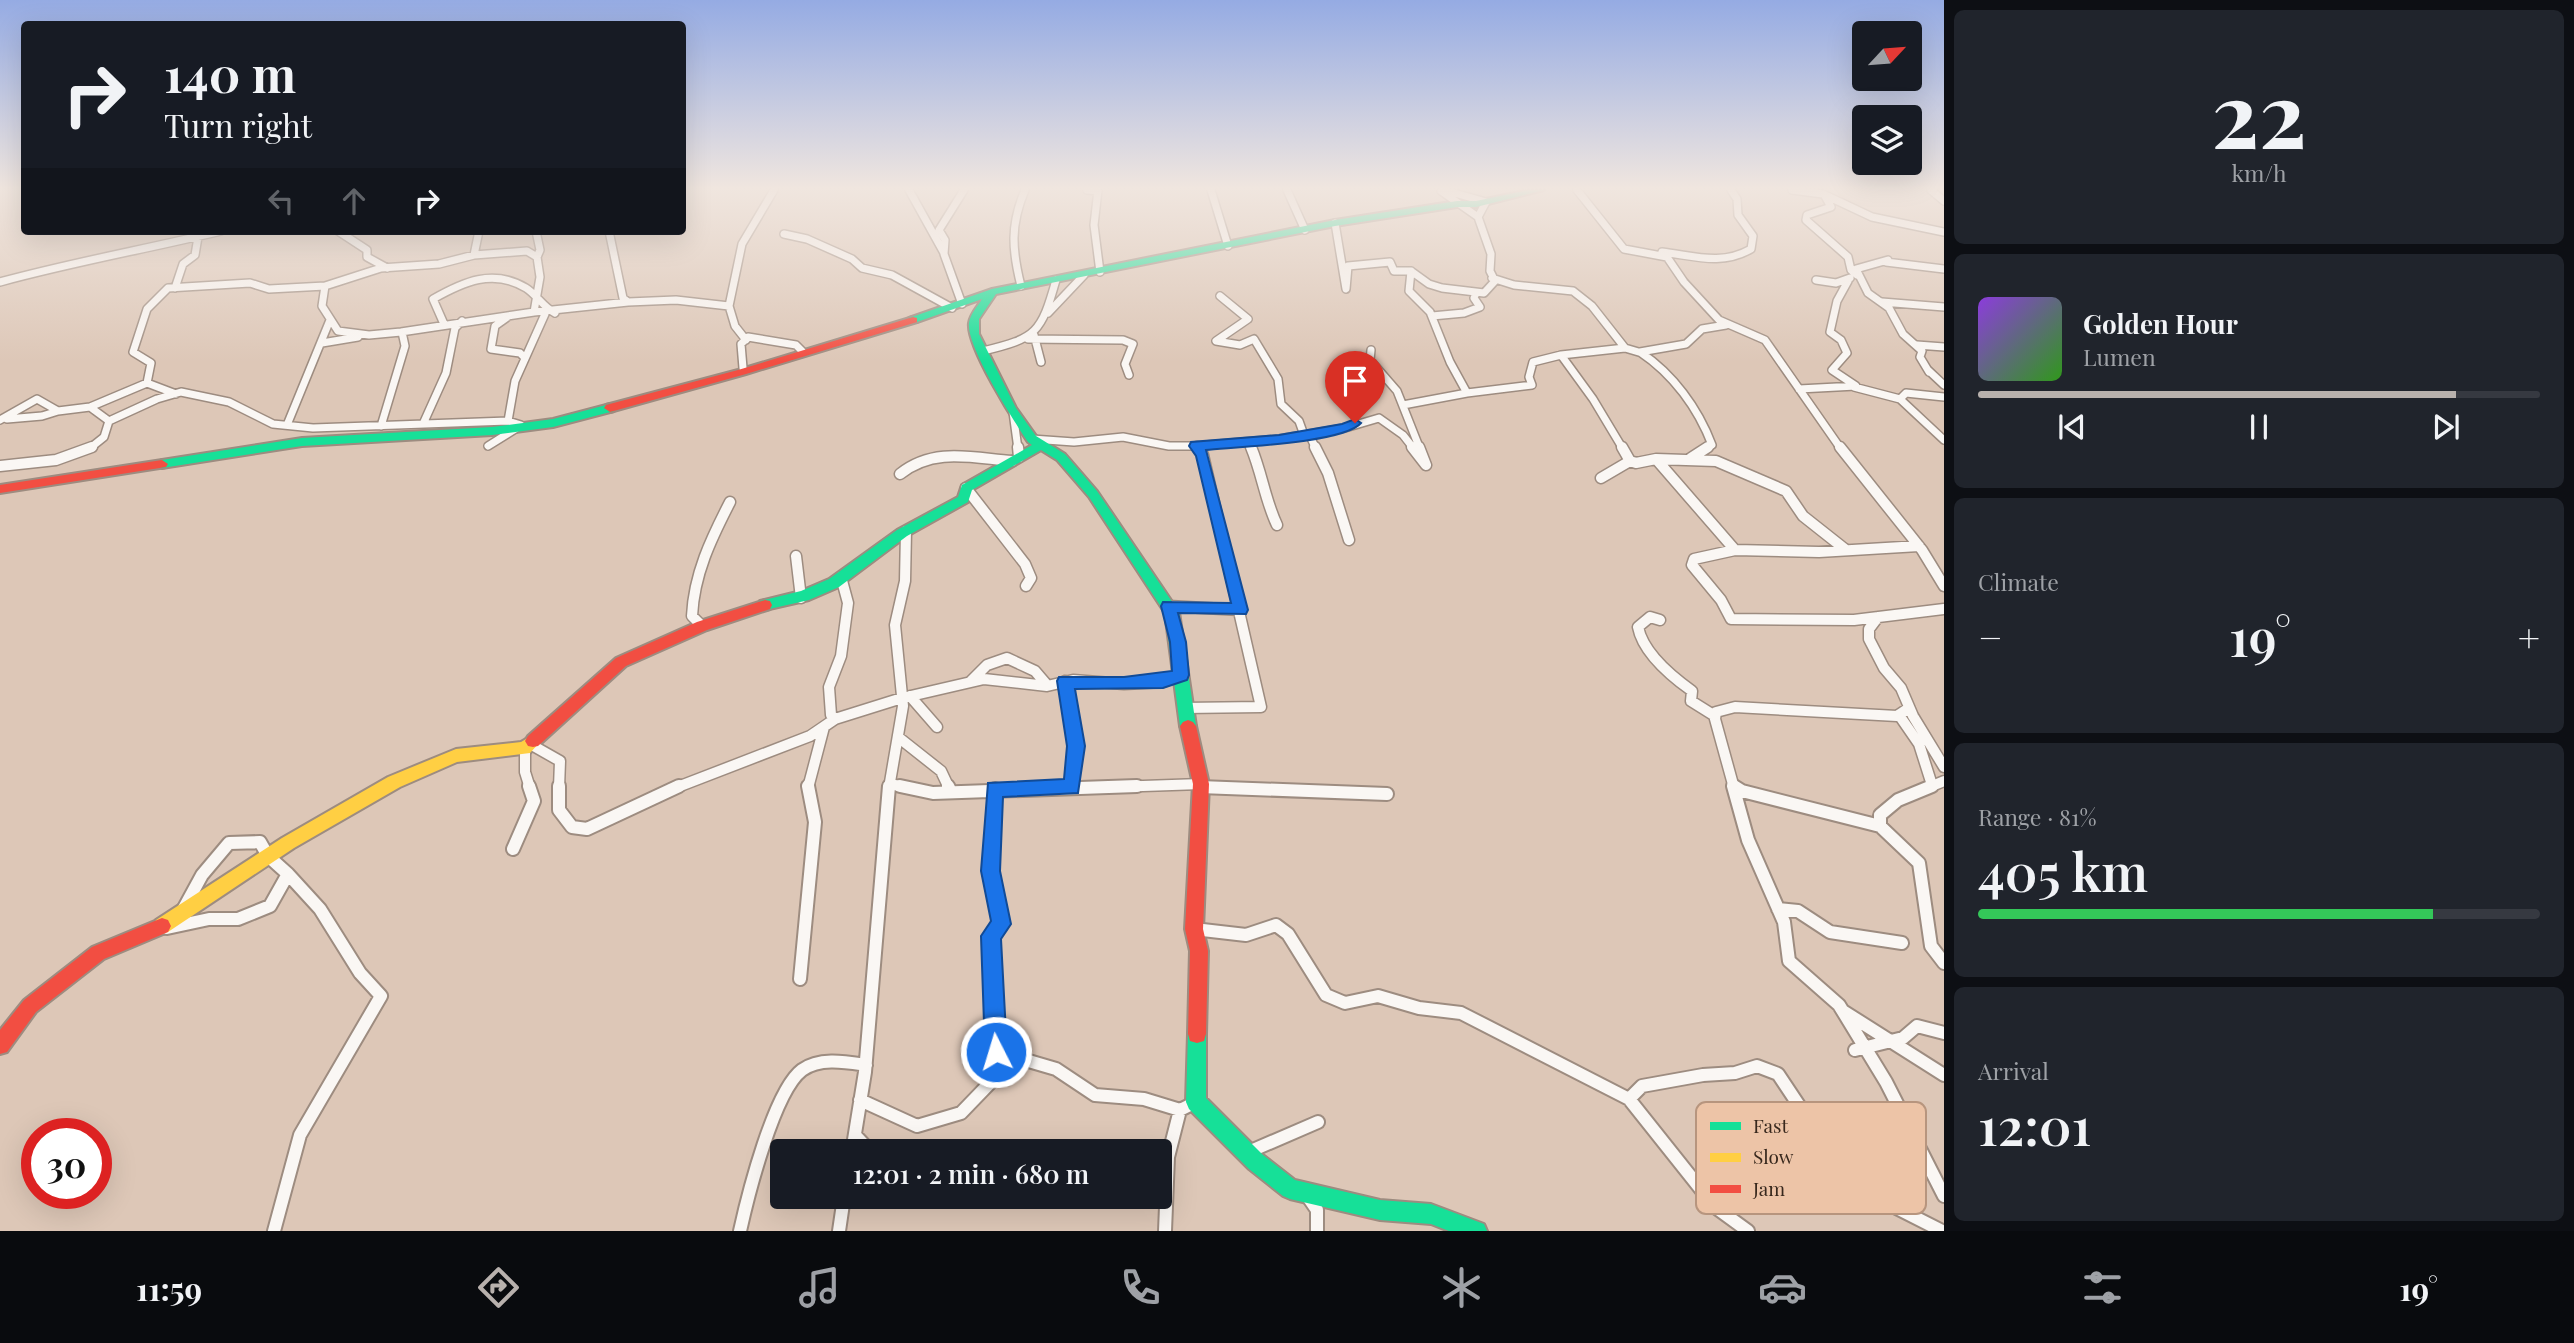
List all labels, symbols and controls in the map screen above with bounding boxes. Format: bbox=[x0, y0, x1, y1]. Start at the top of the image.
north arrow bbox=[1852, 21, 1922, 91]
map controls bbox=[1852, 21, 1922, 175]
text: 140 m bbox=[164, 40, 296, 105]
icon: right bbox=[49, 49, 140, 140]
text: 22 bbox=[2211, 51, 2307, 172]
text: Turn right bbox=[164, 103, 312, 146]
button: layers bbox=[1852, 105, 1922, 175]
text: km/h bbox=[2231, 157, 2287, 188]
icon: left bbox=[262, 182, 300, 220]
icon: ahead bbox=[335, 182, 373, 220]
icon: right bbox=[408, 182, 446, 220]
text: Golden Hour bbox=[2083, 306, 2238, 341]
text: Lumen bbox=[2083, 341, 2156, 372]
pin bbox=[1325, 351, 1385, 423]
icon: arrive bbox=[1336, 362, 1374, 400]
icon: previous bbox=[2053, 408, 2091, 446]
icon: pause bbox=[2240, 408, 2278, 446]
icon: next bbox=[2427, 408, 2465, 446]
text: Climate bbox=[1978, 566, 2059, 597]
text: 19° bbox=[2229, 601, 2291, 670]
text: − bbox=[1978, 611, 2003, 662]
text: + bbox=[2518, 611, 2540, 662]
text: Range · 81% bbox=[1978, 801, 2096, 832]
text: 405 km bbox=[1978, 836, 2148, 905]
position arrow bbox=[959, 1015, 1033, 1089]
text: Arrival bbox=[1978, 1055, 2049, 1086]
text: 12:01 bbox=[1978, 1090, 2091, 1159]
legend bbox=[1696, 1102, 1926, 1214]
text: Fast bbox=[1753, 1112, 1789, 1138]
speed limit sign: 30 bbox=[21, 1118, 112, 1209]
text: Slow bbox=[1753, 1143, 1794, 1169]
text: 12:01 · 2 min · 680 m bbox=[853, 1156, 1089, 1191]
text: Jam bbox=[1752, 1175, 1785, 1201]
icon: directions bbox=[474, 1263, 523, 1312]
icon: music bbox=[795, 1263, 844, 1312]
icon: phone bbox=[1116, 1263, 1165, 1312]
icon: climate bbox=[1437, 1263, 1486, 1312]
icon: car bbox=[1758, 1263, 1807, 1312]
icon: filters bbox=[2078, 1263, 2127, 1312]
text: 11:59 bbox=[136, 1266, 202, 1309]
text: 19° bbox=[2399, 1266, 2438, 1309]

